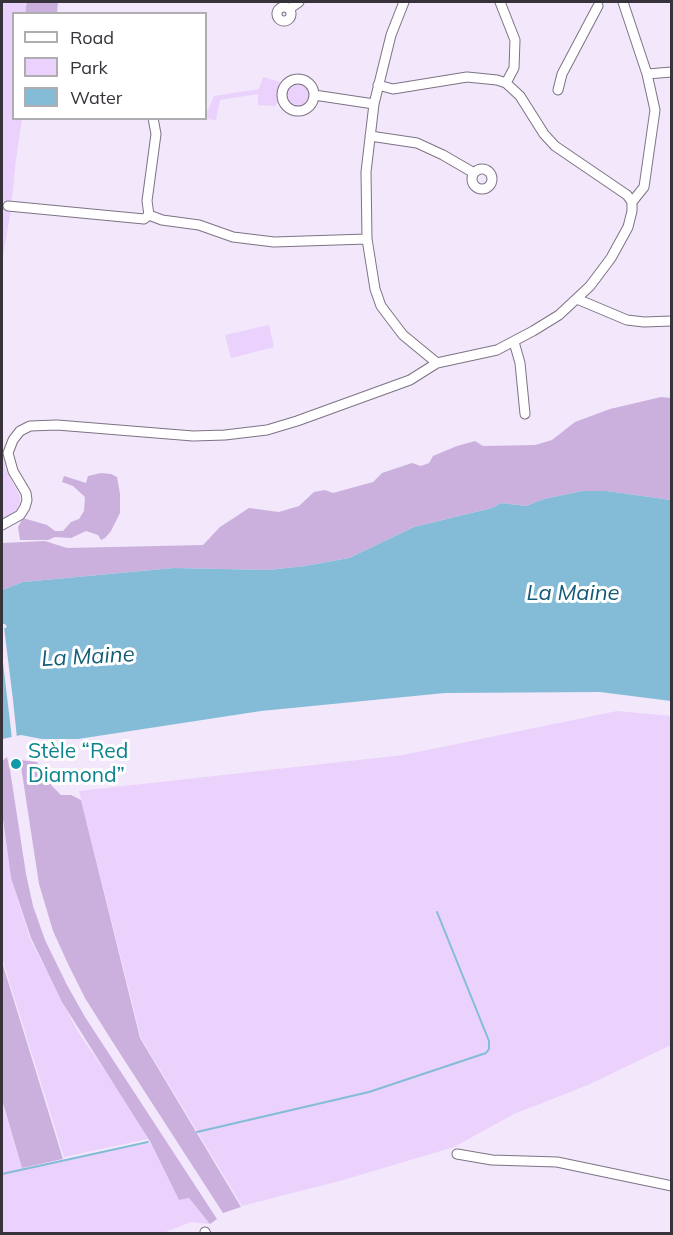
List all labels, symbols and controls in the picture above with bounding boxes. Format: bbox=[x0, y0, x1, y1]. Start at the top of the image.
legend bbox=[12, 12, 207, 120]
text: Road bbox=[70, 26, 114, 49]
text: Park bbox=[70, 56, 108, 79]
text: Water bbox=[70, 86, 122, 109]
water label: La Maine bbox=[526, 580, 620, 606]
water label: La Maine bbox=[41, 641, 135, 673]
place label: Stèle “Red Diamond” bbox=[28, 739, 128, 789]
marker: Stèle “Red Diamond” bbox=[9, 757, 23, 771]

